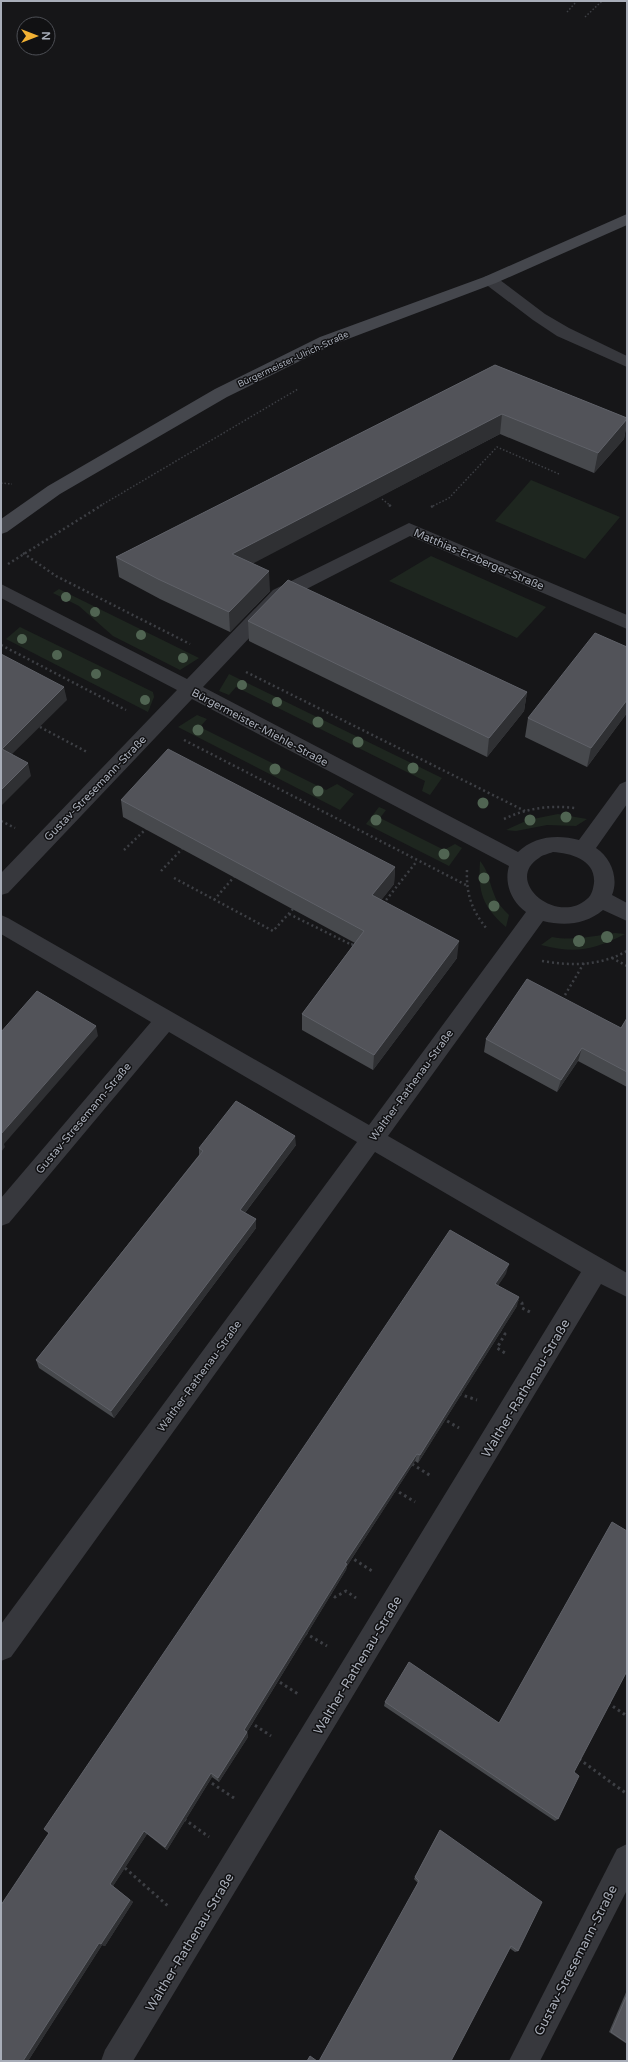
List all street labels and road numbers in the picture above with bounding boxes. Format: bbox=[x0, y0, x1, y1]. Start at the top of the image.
street label: Bürgermeister-Ulrich-Straße bbox=[236, 329, 350, 390]
street label: Matthias-Erzberger-Straße bbox=[412, 526, 546, 593]
street label: Bürgermeister-Miehle-Straße bbox=[189, 686, 330, 769]
street label: Gustav-Stresemann-Straße bbox=[42, 733, 149, 844]
street label: Walther-Rathenau-Straße bbox=[367, 1027, 456, 1143]
street label: Gustav-Stresemann-Straße bbox=[33, 1060, 134, 1177]
street label: Walther-Rathenau-Straße bbox=[478, 1316, 574, 1461]
street label: Walther-Rathenau-Straße bbox=[155, 1318, 244, 1434]
street label: Walther-Rathenau-Straße bbox=[310, 1593, 406, 1738]
street label: Walther-Rathenau-Straße bbox=[142, 1870, 238, 2015]
street label: Gustav-Stresemann-Straße bbox=[531, 1883, 621, 2038]

